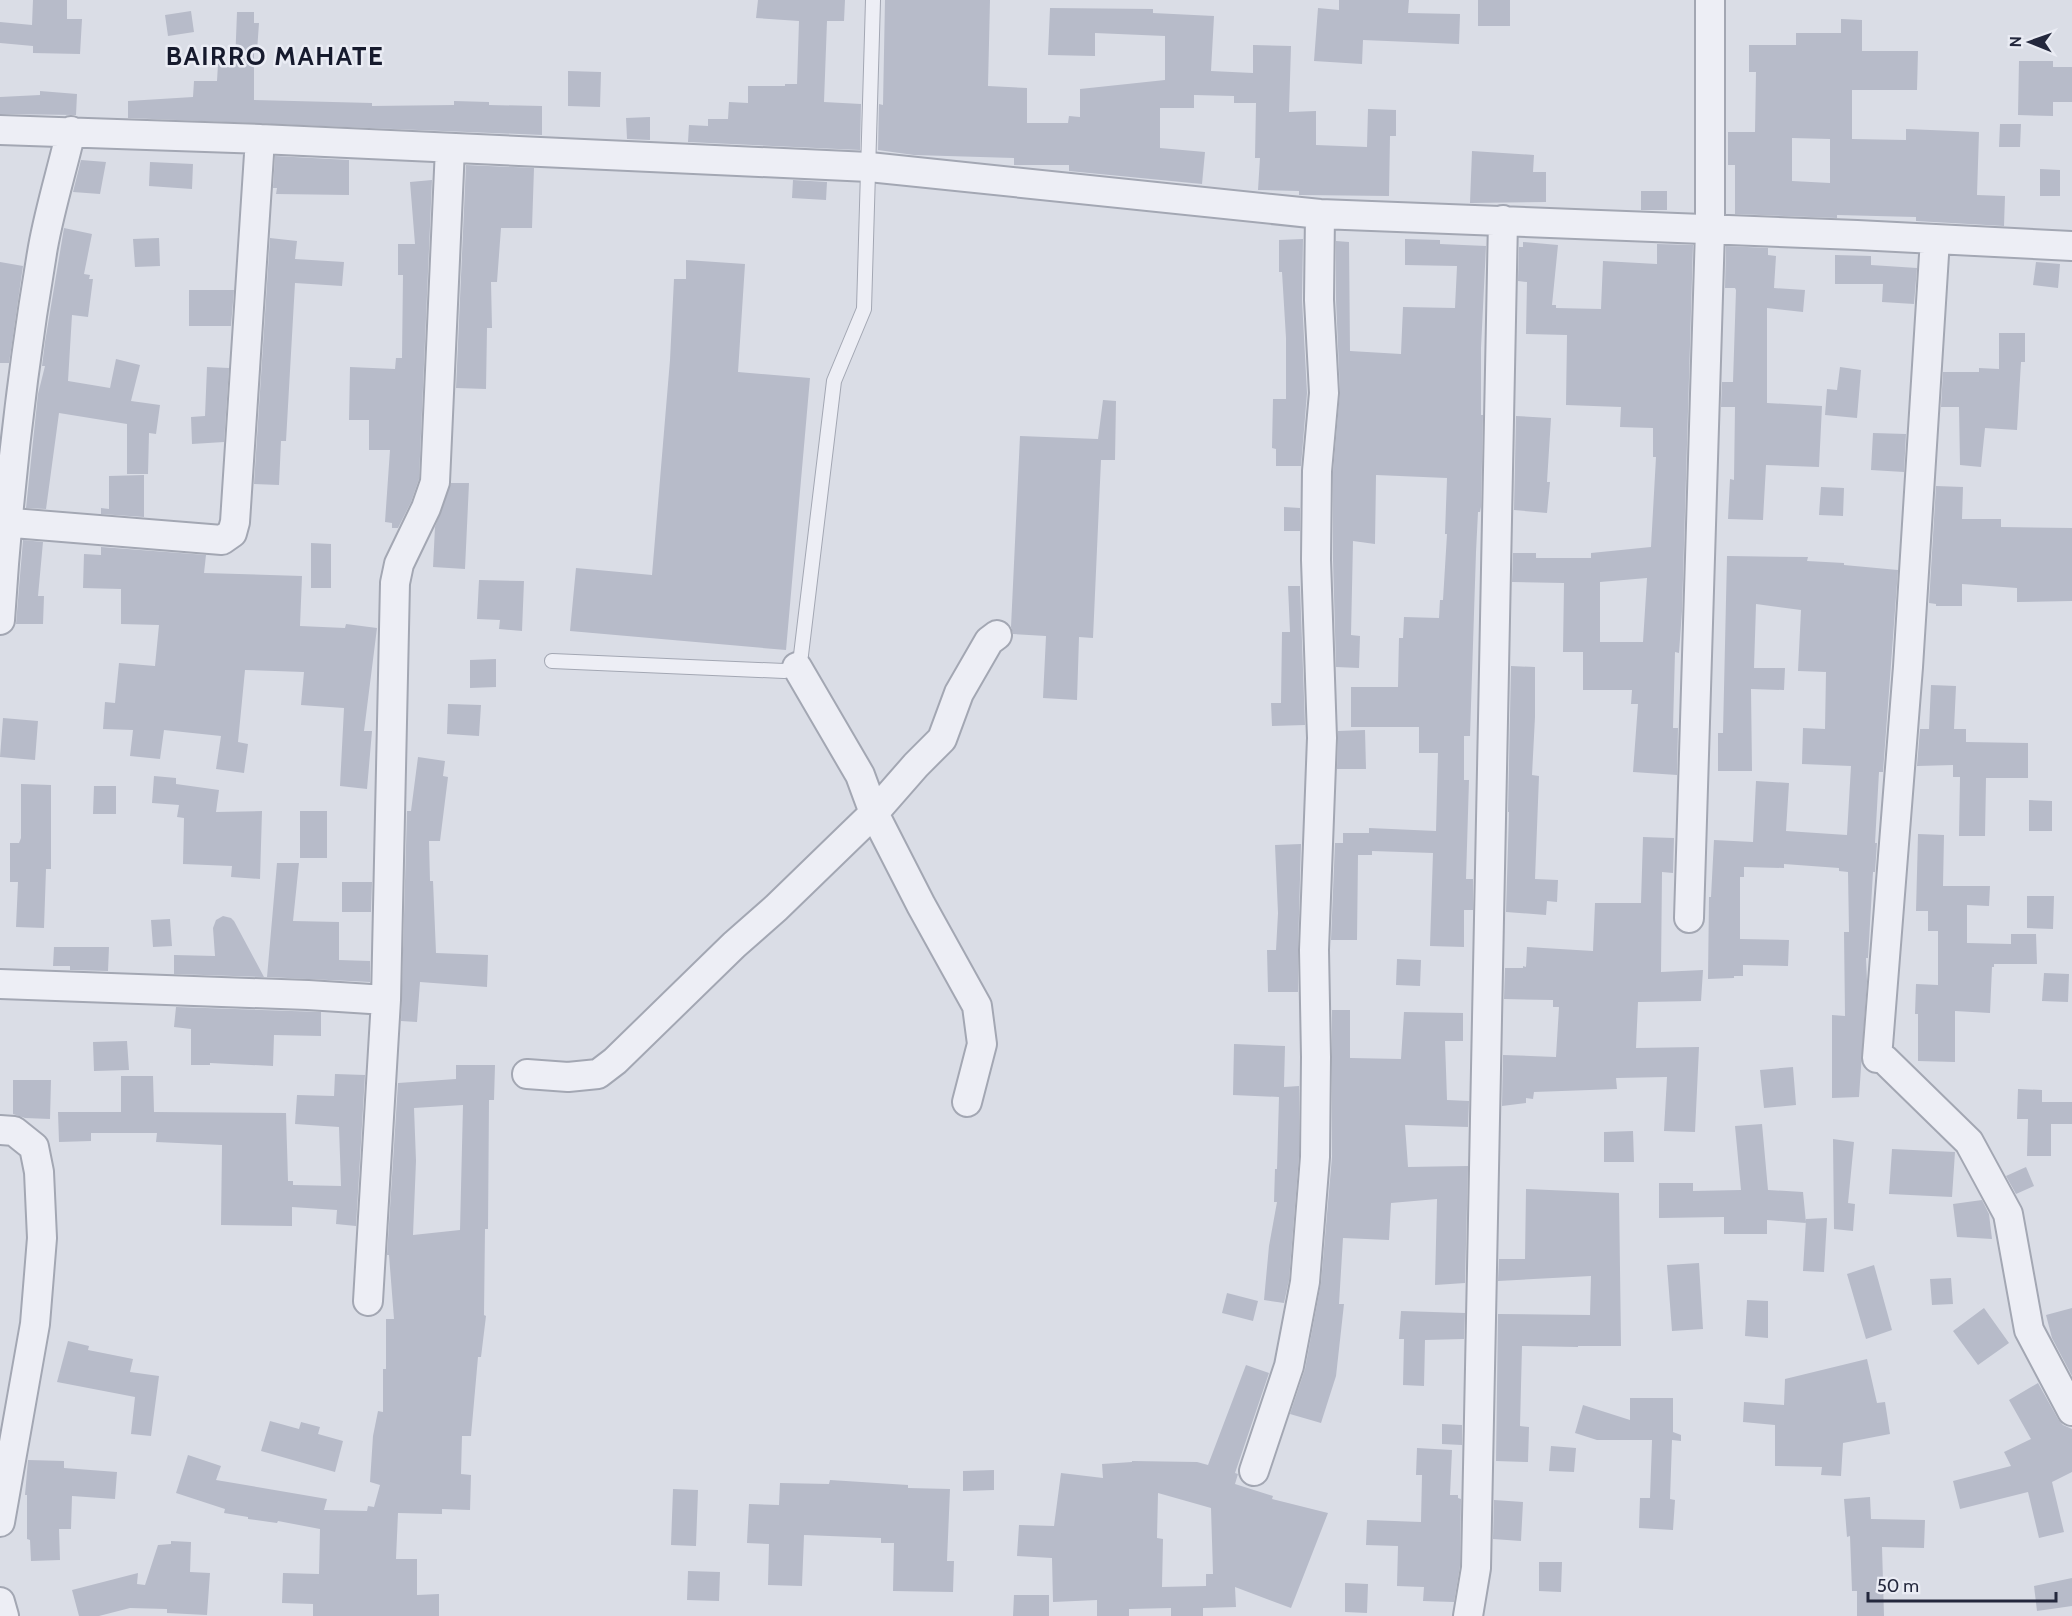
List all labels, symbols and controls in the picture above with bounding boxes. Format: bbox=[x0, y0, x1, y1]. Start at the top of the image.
north arrow bbox=[2000, 12, 2060, 72]
text: N bbox=[2006, 36, 2025, 48]
district label: BAIRRO MAHATE bbox=[166, 40, 384, 72]
scale bar bbox=[1868, 1565, 2056, 1603]
text: 50 m bbox=[1877, 1575, 1919, 1597]

